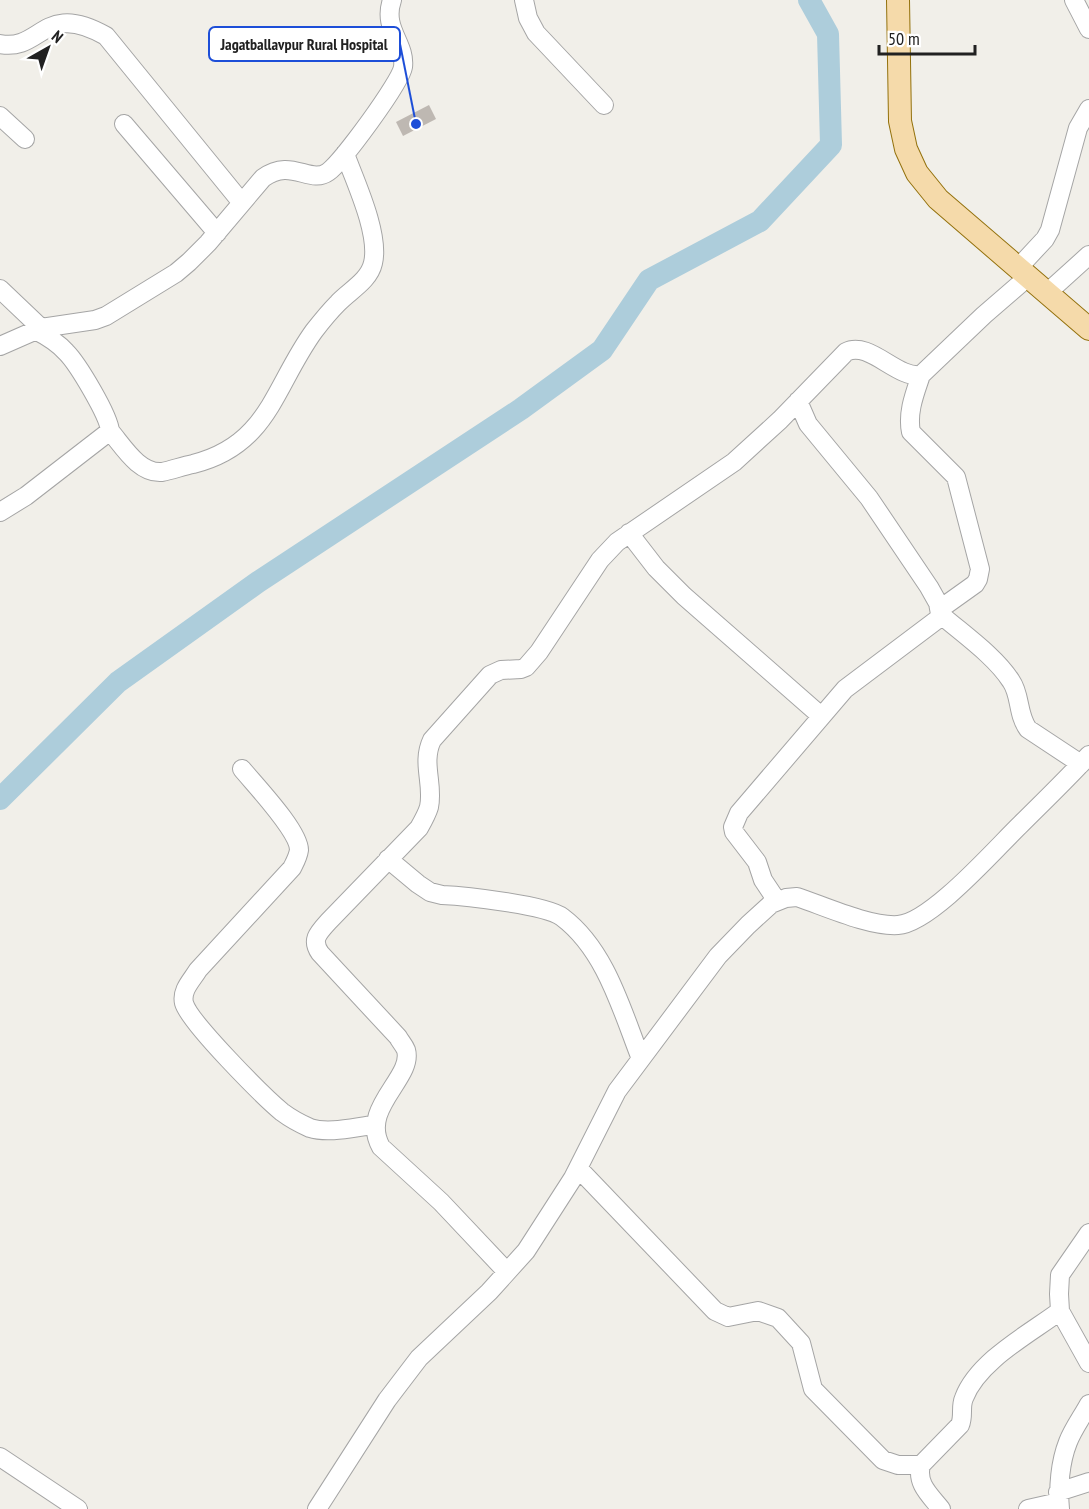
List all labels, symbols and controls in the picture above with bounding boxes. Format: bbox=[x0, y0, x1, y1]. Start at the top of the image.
north arrow bbox=[18, 18, 78, 78]
scale bar bbox=[879, 18, 975, 56]
text: N bbox=[48, 26, 67, 47]
callout: Jagatballavpur Rural Hospital bbox=[209, 27, 400, 61]
text: 50 m bbox=[888, 27, 920, 50]
text: Jagatballavpur Rural Hospital bbox=[219, 34, 388, 54]

